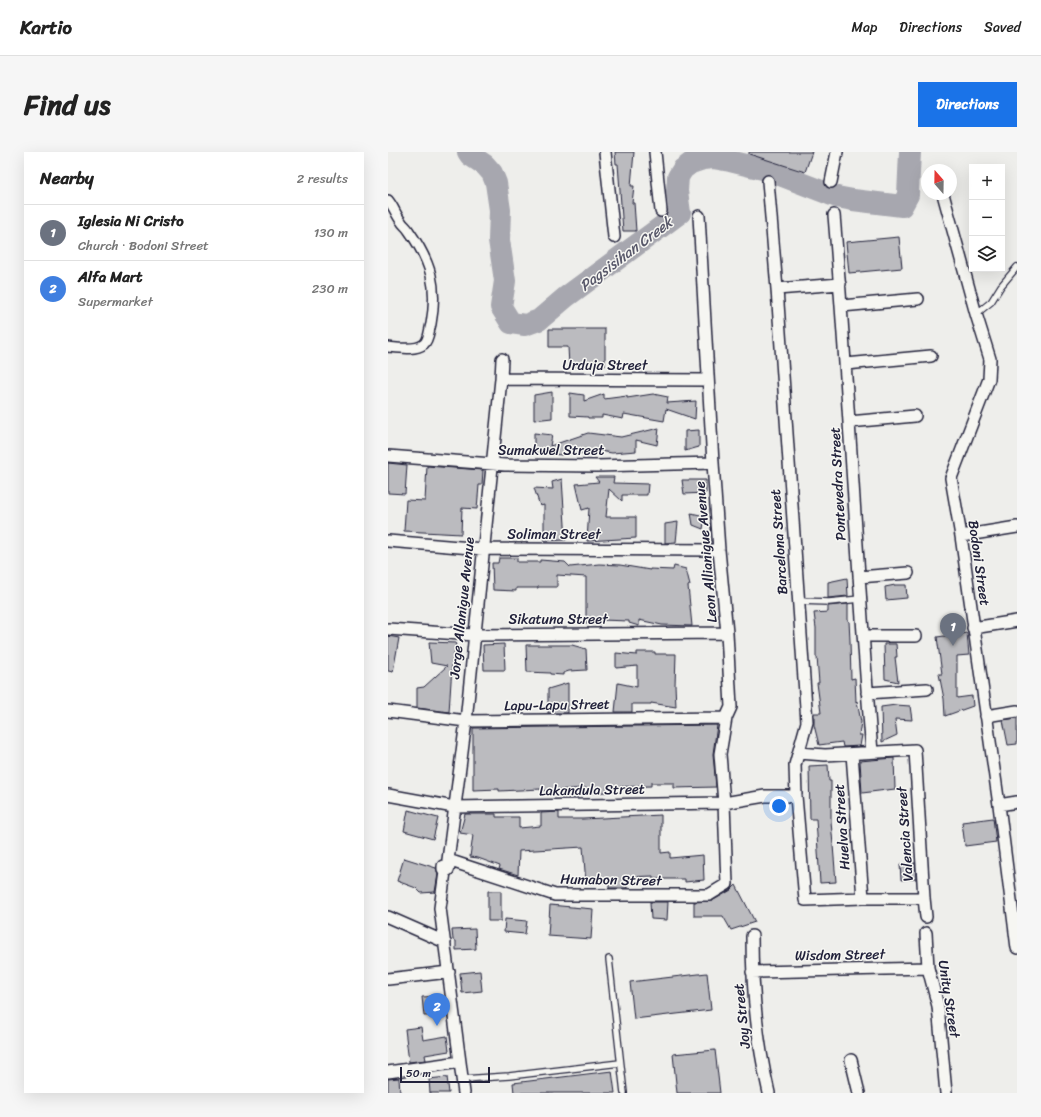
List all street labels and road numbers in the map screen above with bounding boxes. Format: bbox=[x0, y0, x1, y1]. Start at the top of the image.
street label: Urduja Street bbox=[563, 353, 649, 378]
street label: Pontevedra Street bbox=[823, 427, 853, 541]
street label: Sumakwel Street bbox=[498, 438, 604, 463]
street label: Leon Allianigue Avenue bbox=[687, 480, 725, 624]
street label: Barcelona Street bbox=[763, 488, 795, 596]
street label: Bodoni Street bbox=[961, 519, 997, 607]
street label: Soliman Street bbox=[507, 522, 602, 547]
street label: Jorge Allanigue Avenue bbox=[442, 536, 482, 681]
street label: Sikatuna Street bbox=[508, 607, 609, 632]
street label: Lapu-Lapu Street bbox=[504, 692, 610, 718]
street label: Lakandula Street bbox=[539, 777, 645, 803]
street label: Huelva Street bbox=[827, 783, 857, 871]
street label: Valencia Street bbox=[889, 784, 921, 882]
street label: Humabon Street bbox=[560, 867, 663, 893]
street label: Wisdom Street bbox=[795, 942, 887, 968]
street label: Unity Street bbox=[931, 958, 968, 1041]
street label: Joy Street bbox=[726, 982, 758, 1051]

